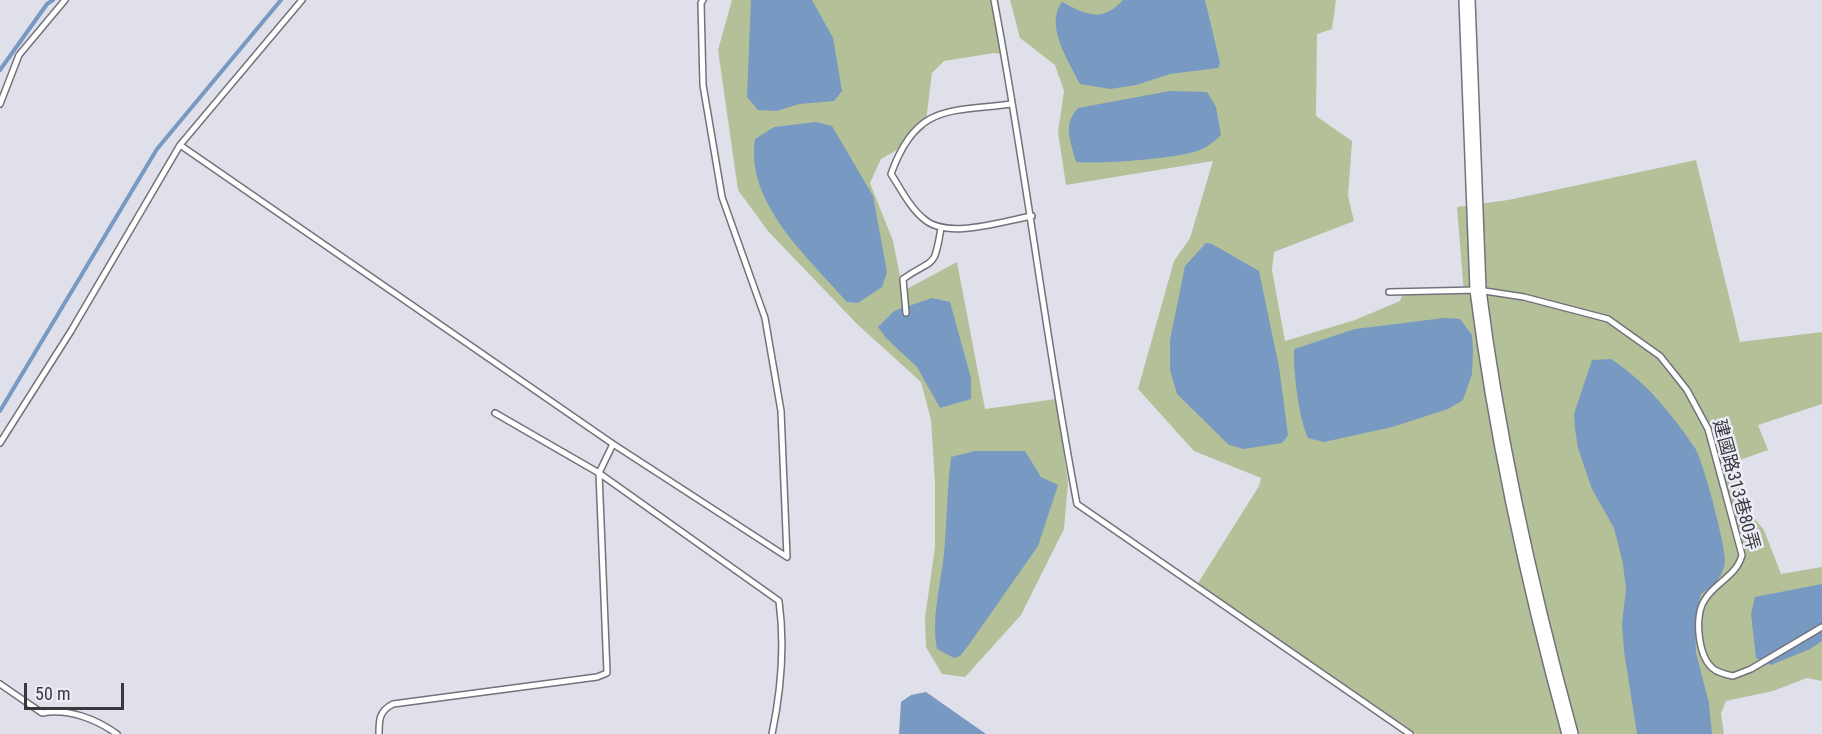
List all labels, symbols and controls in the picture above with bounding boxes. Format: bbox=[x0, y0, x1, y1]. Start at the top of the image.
street label: 建國路313巷80弄 bbox=[1707, 417, 1763, 553]
scale bar bbox=[27, 671, 128, 709]
text: 50 m bbox=[35, 683, 70, 704]

